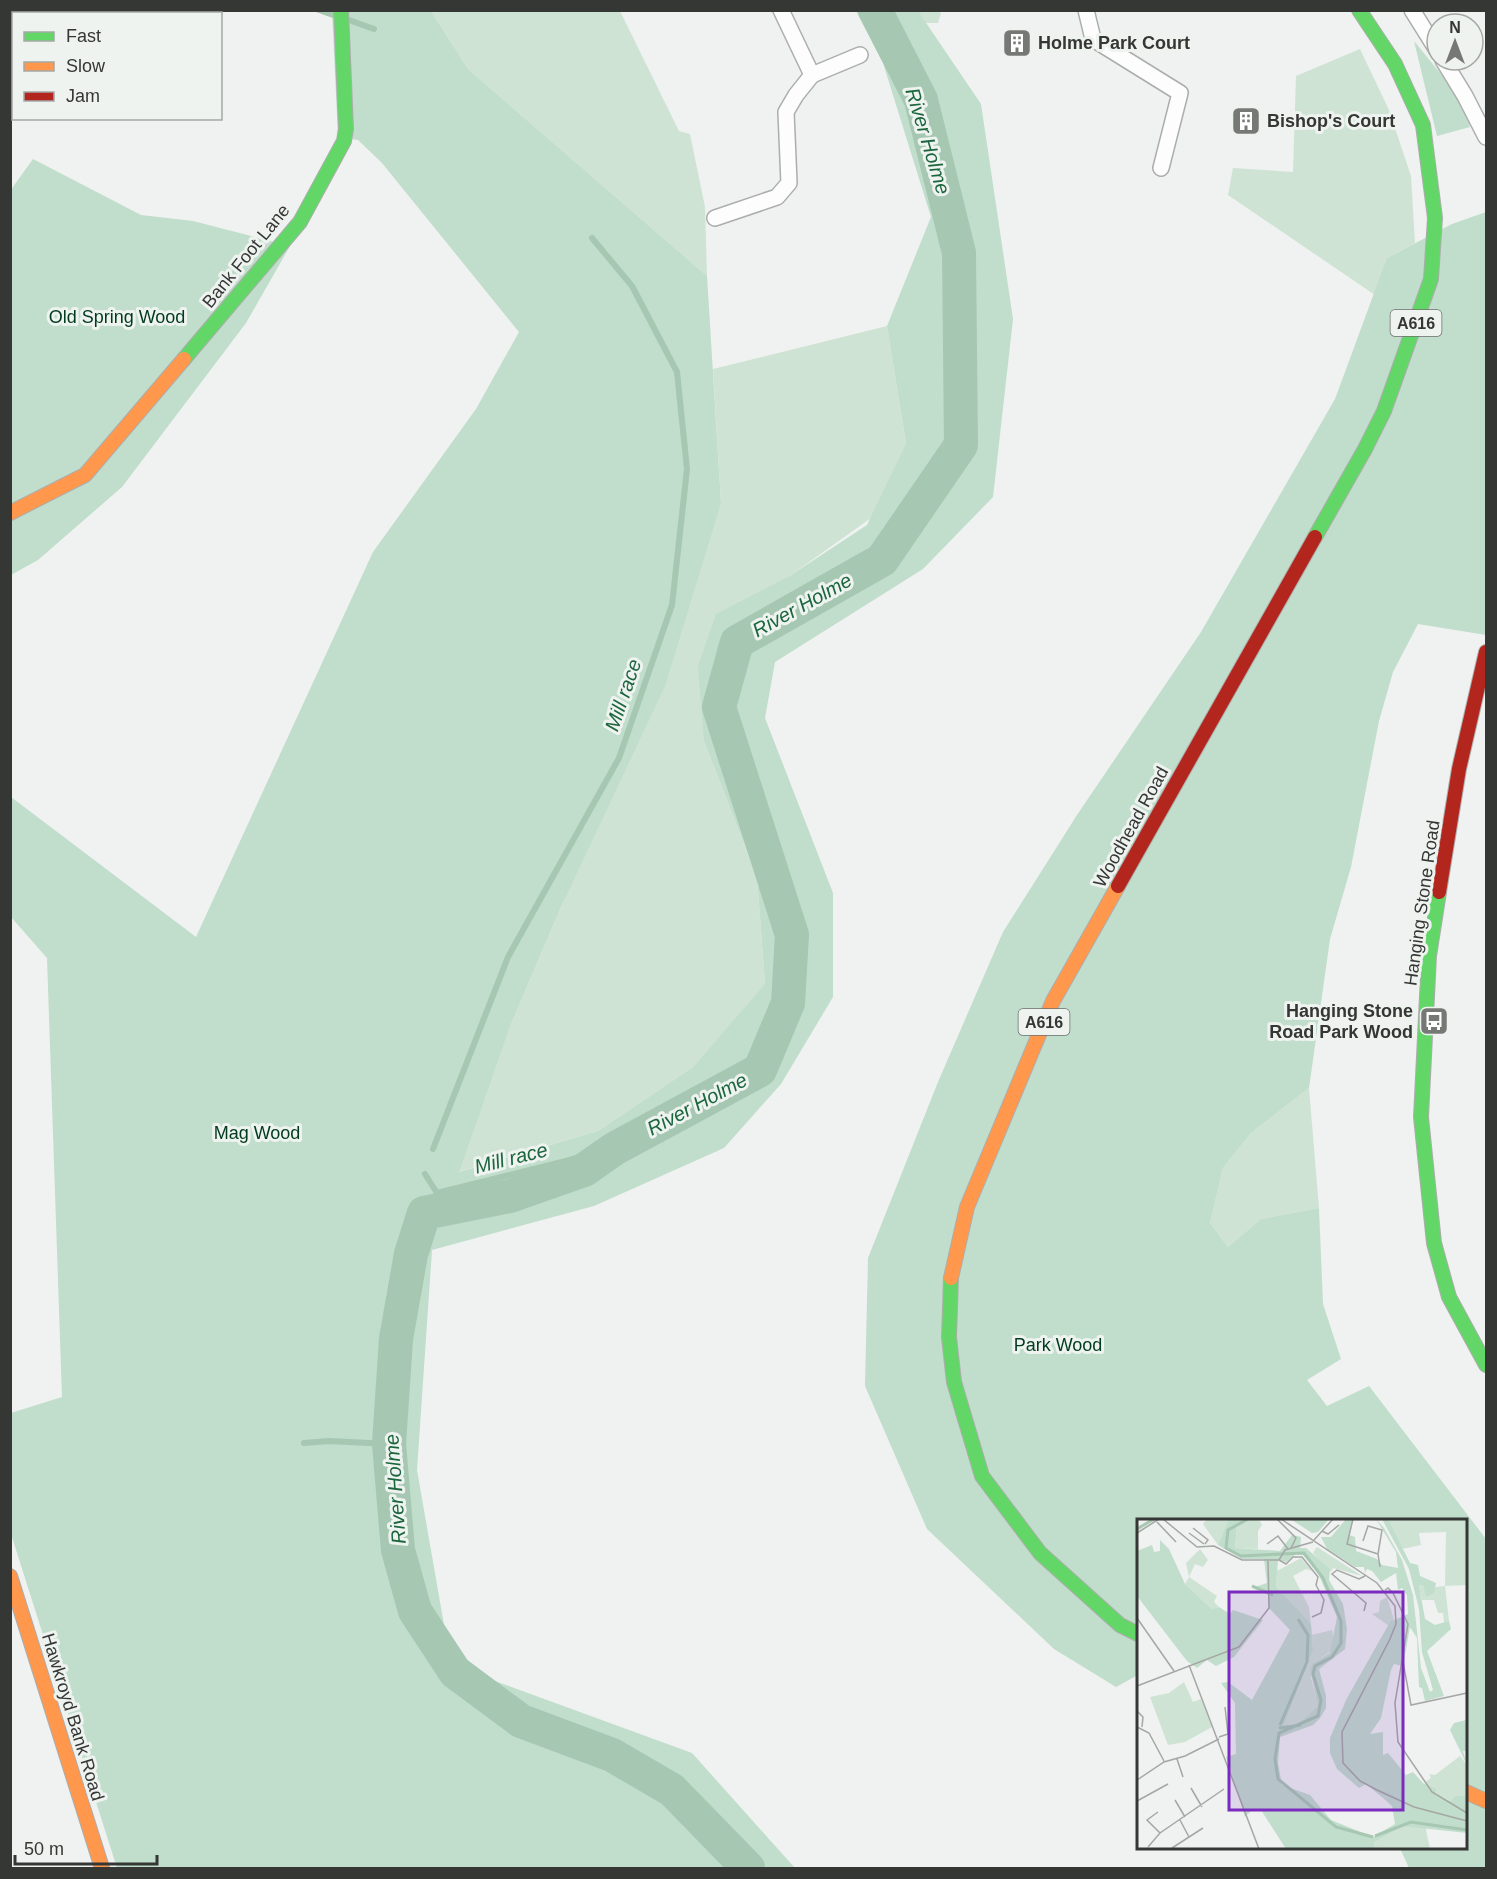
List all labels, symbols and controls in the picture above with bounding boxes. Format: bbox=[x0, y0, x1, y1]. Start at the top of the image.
legend bbox=[12, 12, 222, 120]
north arrow bbox=[1425, 12, 1485, 72]
text: N bbox=[1449, 19, 1461, 36]
text: Fast bbox=[66, 26, 101, 46]
building icon: Holme Park Court bbox=[1001, 27, 1033, 59]
place label: Holme Park Court bbox=[1038, 33, 1190, 53]
text: Slow bbox=[66, 56, 106, 76]
water label: River Holme bbox=[901, 85, 955, 197]
text: Jam bbox=[66, 86, 100, 106]
building icon: Bishop's Court bbox=[1230, 105, 1262, 137]
place label: Bishop's Court bbox=[1267, 111, 1395, 131]
street label: Bank Foot Lane bbox=[198, 200, 294, 312]
park label: Old Spring Wood bbox=[49, 307, 185, 327]
road number: A616 bbox=[1390, 310, 1442, 336]
water label: River Holme bbox=[749, 569, 855, 641]
water label: Mill race bbox=[600, 656, 646, 734]
street label: Woodhead Road bbox=[1090, 763, 1172, 891]
street label: Hanging Stone Road bbox=[1400, 819, 1444, 987]
place label: Hanging Stone Road Park Wood bbox=[1269, 1001, 1413, 1042]
bus stop icon: Hanging Stone Road Park Wood bbox=[1418, 1005, 1450, 1037]
road number: A616 bbox=[1018, 1009, 1070, 1035]
water label: River Holme bbox=[643, 1068, 751, 1140]
park label: Mag Wood bbox=[214, 1123, 300, 1143]
water label: Mill race bbox=[472, 1138, 550, 1178]
park label: Park Wood bbox=[1014, 1335, 1102, 1355]
water label: River Holme bbox=[380, 1433, 410, 1545]
inset map bbox=[1137, 1519, 1467, 1849]
street label: Hawkroyd Bank Road bbox=[38, 1631, 108, 1803]
scale bar bbox=[15, 1828, 158, 1866]
text: 50 m bbox=[24, 1839, 64, 1859]

